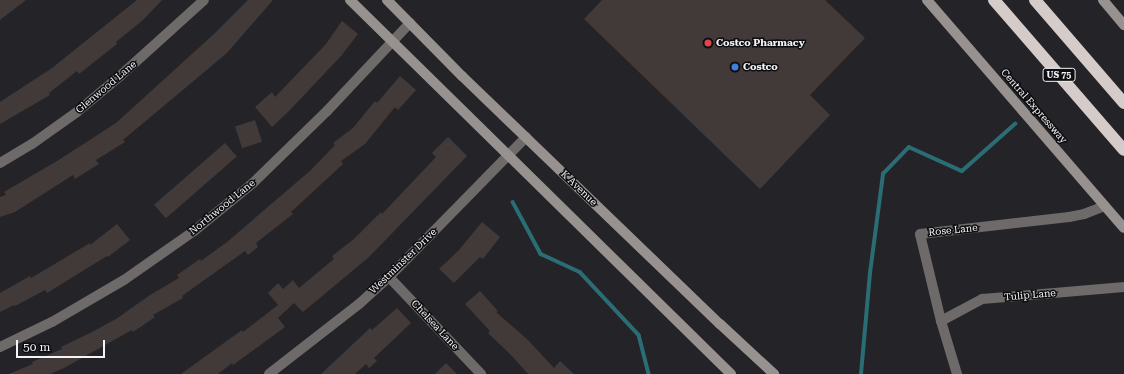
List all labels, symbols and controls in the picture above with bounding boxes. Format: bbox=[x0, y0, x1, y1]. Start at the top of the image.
place label: Costco Pharmacy bbox=[716, 37, 805, 49]
marker: Costco Pharmacy bbox=[703, 38, 713, 48]
street label: Glenwood Lane bbox=[73, 58, 139, 116]
place label: Costco bbox=[743, 61, 778, 73]
marker: Costco bbox=[730, 62, 740, 72]
street label: Central Expressway bbox=[998, 66, 1070, 146]
road number: US 75 bbox=[1042, 68, 1076, 82]
street label: K Avenue bbox=[558, 168, 600, 208]
street label: Northwood Lane bbox=[187, 177, 257, 237]
street label: Rose Lane bbox=[928, 221, 978, 239]
street label: Westminster Drive bbox=[367, 226, 439, 296]
street label: Tulip Lane bbox=[1004, 287, 1056, 303]
street label: Chelsea Lane bbox=[409, 298, 461, 352]
scale bar bbox=[18, 332, 107, 358]
text: 50 m bbox=[23, 340, 50, 354]

